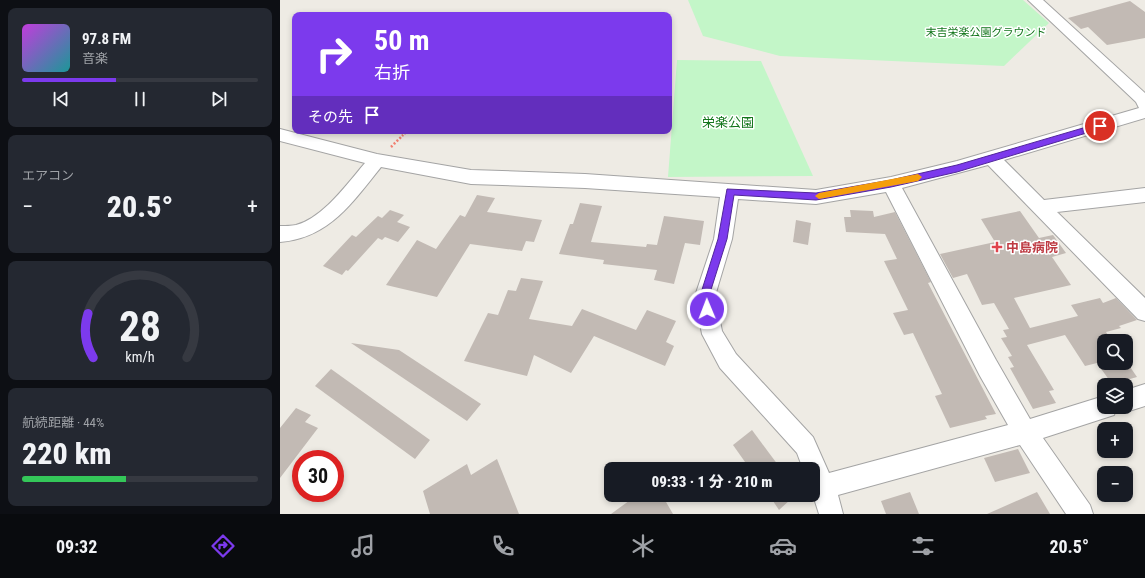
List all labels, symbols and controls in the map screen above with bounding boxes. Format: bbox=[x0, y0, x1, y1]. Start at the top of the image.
text: 50 m bbox=[374, 24, 430, 57]
park label: 末吉栄楽公園グラウンド bbox=[926, 26, 1047, 39]
icon: right bbox=[308, 28, 360, 80]
text: 97.8 FM bbox=[82, 30, 131, 48]
text: 音楽 bbox=[82, 51, 108, 66]
text: 右折 bbox=[374, 62, 410, 83]
icon: previous bbox=[50, 88, 72, 110]
icon: pause bbox=[129, 88, 151, 110]
icon: next bbox=[208, 88, 230, 110]
icon: arrive bbox=[361, 104, 383, 126]
text: その先 bbox=[308, 108, 353, 126]
pin bbox=[1083, 109, 1117, 143]
park label: 栄楽公園 bbox=[702, 115, 754, 130]
icon: arrive bbox=[1089, 115, 1111, 137]
text: エアコン bbox=[22, 168, 74, 183]
text: 20.5° bbox=[107, 189, 173, 224]
text: − bbox=[22, 194, 33, 219]
text: + bbox=[247, 194, 258, 219]
place label: 中島病院 bbox=[1006, 240, 1058, 255]
marker: 中島病院 bbox=[991, 241, 1003, 253]
position arrow bbox=[686, 288, 728, 330]
text: 28 bbox=[119, 302, 161, 351]
map controls bbox=[1097, 334, 1133, 502]
button: search bbox=[1097, 334, 1133, 370]
text: km/h bbox=[125, 349, 155, 365]
button: layers bbox=[1097, 378, 1133, 414]
text: 航続距離 · 44% bbox=[22, 415, 104, 430]
button: + bbox=[1097, 422, 1133, 458]
text: 220 km bbox=[22, 436, 111, 471]
speed limit sign: 30 bbox=[292, 450, 344, 502]
button: − bbox=[1097, 466, 1133, 502]
text: 09:33 · 1 分 · 210 m bbox=[652, 473, 772, 491]
icon: directions bbox=[209, 532, 237, 560]
icon: music bbox=[349, 532, 377, 560]
icon: phone bbox=[489, 532, 517, 560]
icon: climate bbox=[629, 532, 657, 560]
icon: car bbox=[769, 532, 797, 560]
icon: filters bbox=[909, 532, 937, 560]
text: 09:32 bbox=[56, 536, 97, 557]
text: 20.5° bbox=[1049, 536, 1089, 557]

